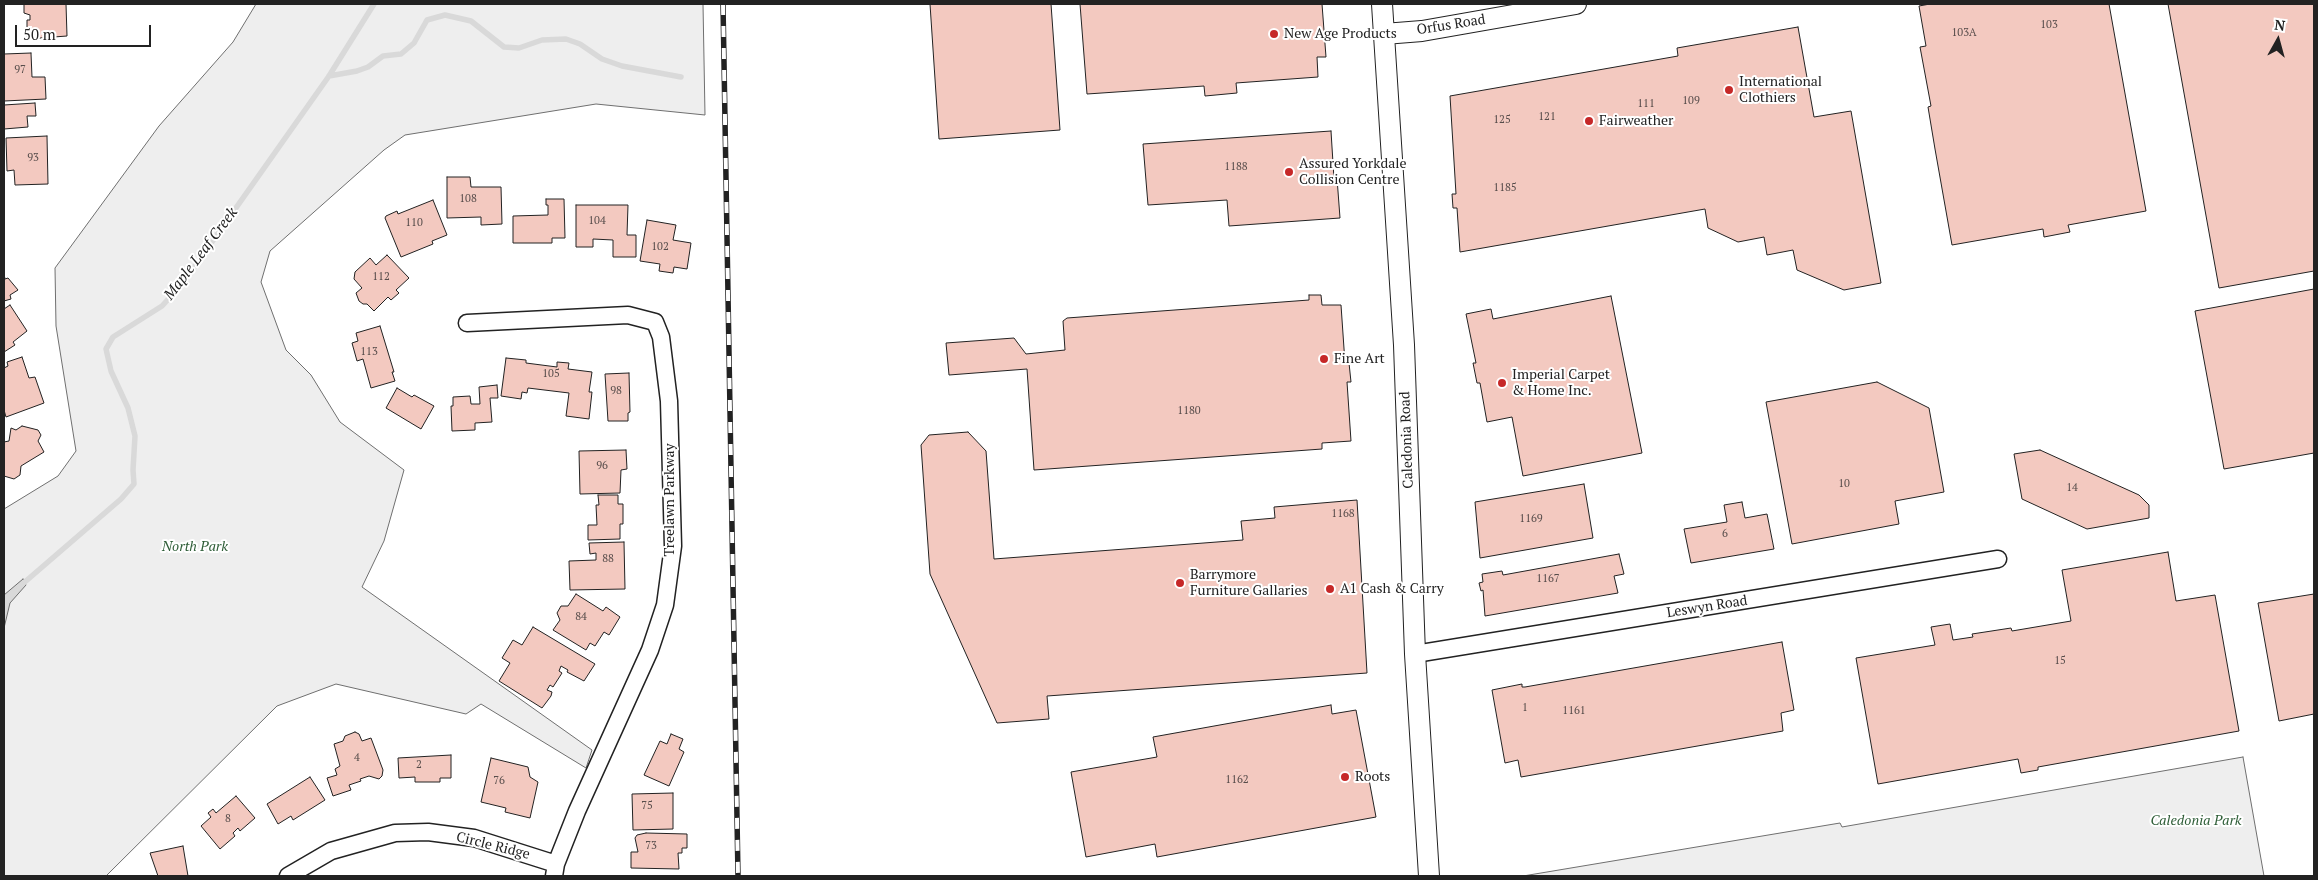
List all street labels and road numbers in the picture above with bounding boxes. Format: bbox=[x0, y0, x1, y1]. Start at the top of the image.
street label: Orfus Road bbox=[1415, 11, 1487, 39]
street label: Caledonia Road bbox=[1397, 391, 1417, 489]
street label: Treelawn Parkway bbox=[662, 443, 678, 557]
street label: Leswyn Road bbox=[1665, 592, 1749, 622]
street label: Circle Ridge bbox=[455, 829, 531, 863]

